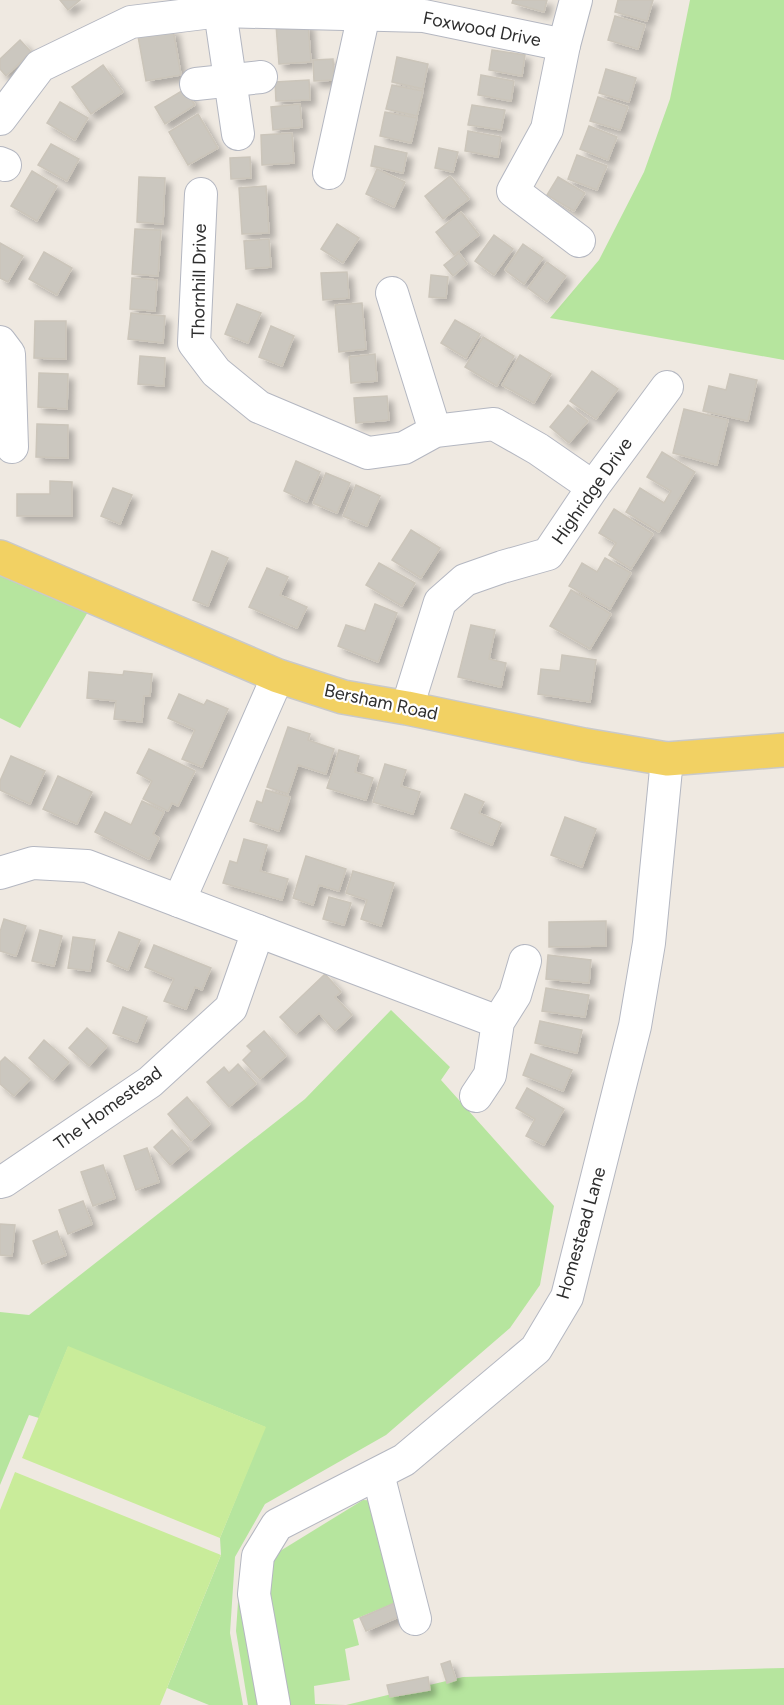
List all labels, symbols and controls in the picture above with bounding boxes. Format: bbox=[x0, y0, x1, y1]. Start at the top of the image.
street label: Foxwood Drive bbox=[421, 7, 543, 51]
street label: Thornhill Drive bbox=[187, 223, 211, 339]
street label: Highridge Drive bbox=[547, 433, 637, 549]
street label: Bersham Road bbox=[322, 679, 440, 725]
street label: The Homestead bbox=[50, 1061, 166, 1155]
street label: Homestead Lane bbox=[552, 1164, 610, 1302]

